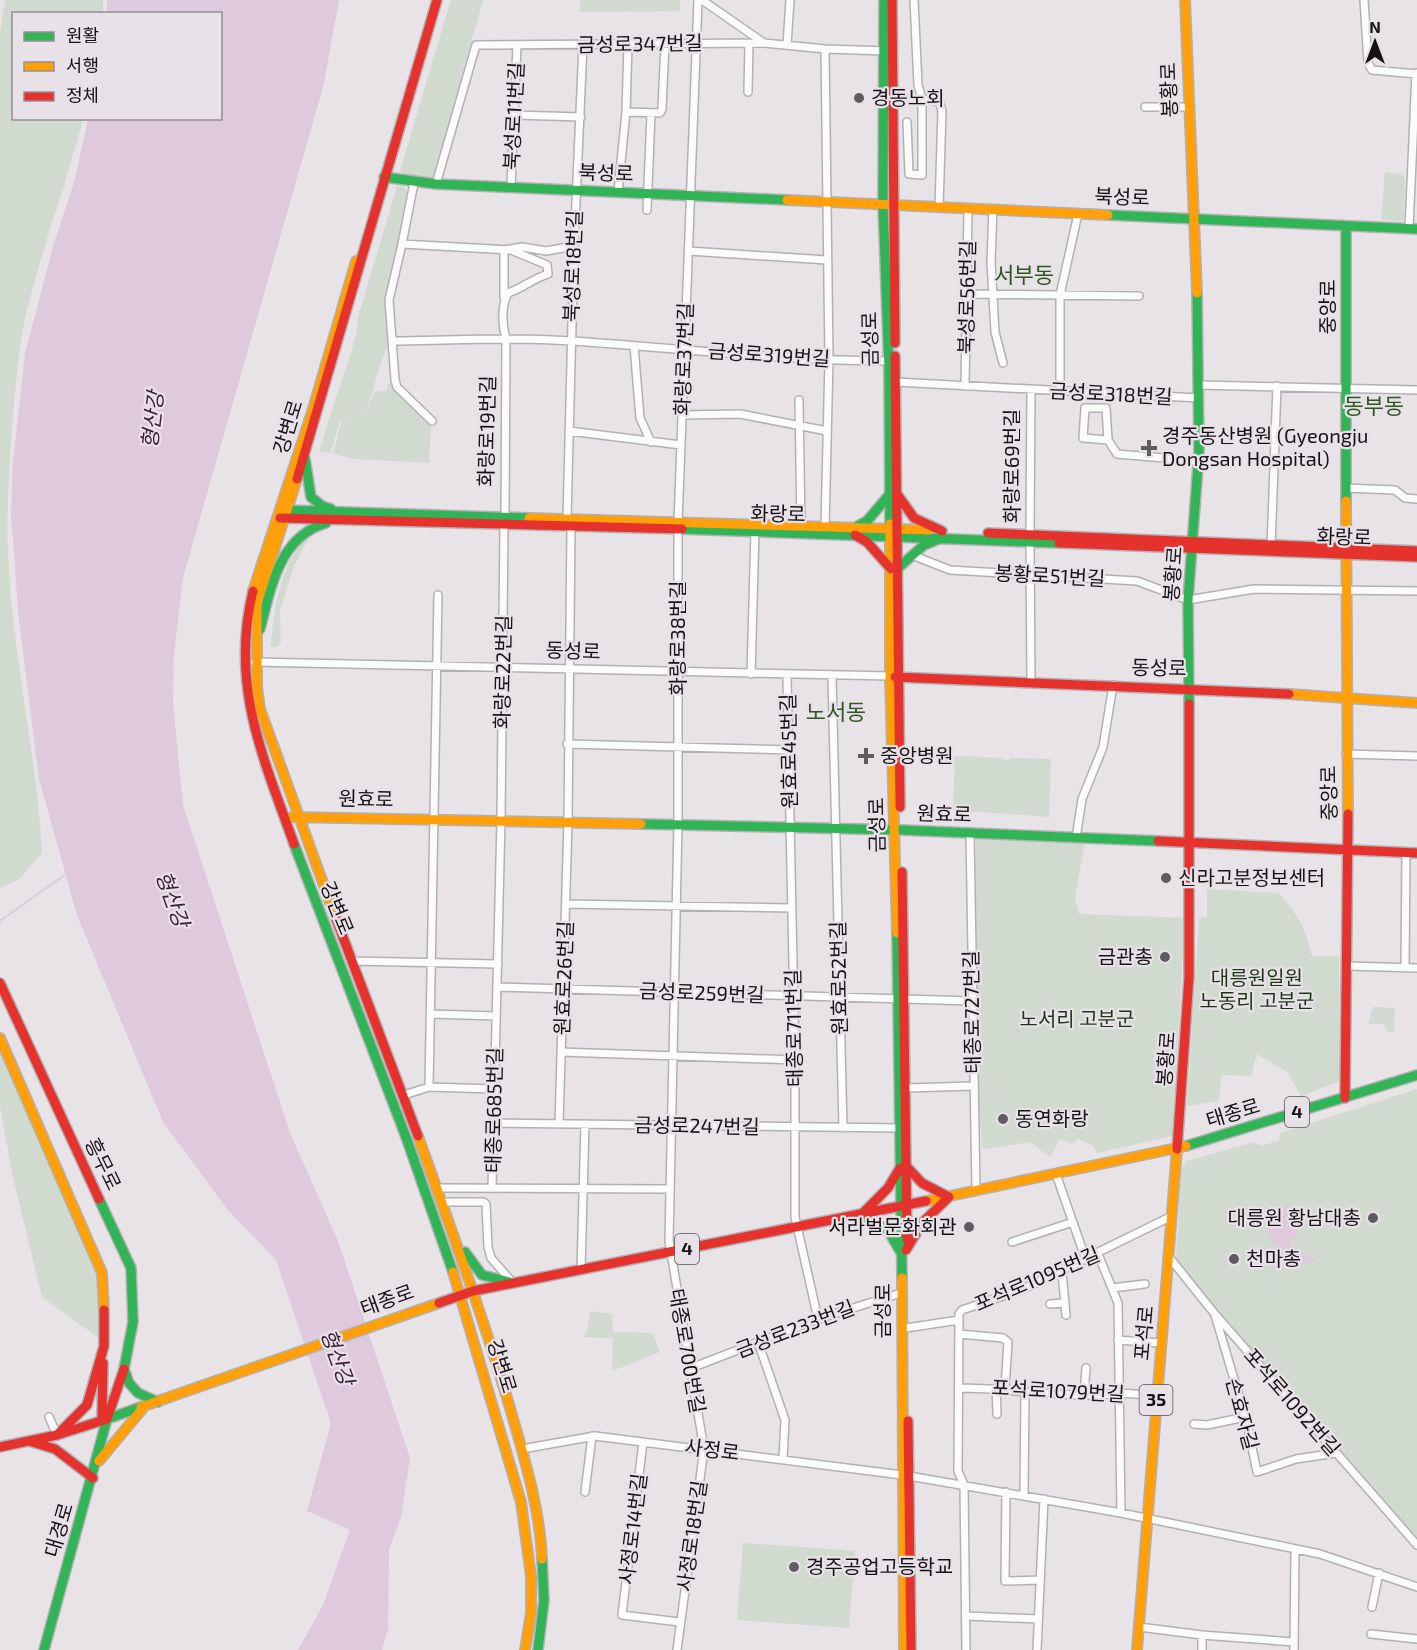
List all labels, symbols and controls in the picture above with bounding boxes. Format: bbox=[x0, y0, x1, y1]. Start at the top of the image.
legend bbox=[12, 12, 222, 120]
north arrow bbox=[1345, 12, 1405, 72]
text: N bbox=[1369, 17, 1381, 36]
text: 원활 bbox=[66, 24, 99, 46]
street label: 금성로347번길 bbox=[577, 30, 703, 56]
text: 서행 bbox=[66, 54, 99, 76]
street label: 북성로11번길 bbox=[498, 61, 528, 170]
street label: 봉황로 bbox=[1155, 62, 1181, 118]
text: 정체 bbox=[66, 84, 99, 106]
place label: 경동노회 bbox=[871, 85, 945, 109]
marker: 경동노회 bbox=[852, 91, 866, 105]
street label: 북성로 bbox=[578, 159, 634, 185]
street label: 북성로 bbox=[1094, 183, 1150, 209]
street label: 북성로18번길 bbox=[558, 210, 586, 322]
street label: 북성로56번길 bbox=[953, 240, 979, 354]
district label: 서부동 bbox=[994, 261, 1054, 287]
street label: 중앙로 bbox=[1315, 279, 1339, 335]
street label: 화랑로37번길 bbox=[669, 302, 697, 416]
street label: 금성로 bbox=[857, 311, 881, 367]
street label: 금성로319번길 bbox=[707, 338, 831, 370]
street label: 화랑로19번길 bbox=[473, 375, 499, 487]
street label: 금성로318번길 bbox=[1049, 378, 1173, 408]
water label: 형산강 bbox=[136, 387, 168, 450]
district label: 동부동 bbox=[1344, 392, 1404, 418]
street label: 강변로 bbox=[267, 397, 307, 457]
street label: 화랑로69번길 bbox=[999, 409, 1023, 523]
place label: 경주동산병원 (Gyeongju Dongsan Hospital) bbox=[1162, 423, 1368, 470]
marker: 경주동산병원 (Gyeongju Dongsan Hospital) bbox=[1140, 439, 1158, 457]
street label: 화랑로 bbox=[750, 501, 806, 525]
street label: 화랑로 bbox=[1316, 523, 1372, 549]
street label: 봉황로 bbox=[1158, 546, 1186, 602]
street label: 봉황로51번길 bbox=[994, 560, 1106, 590]
street label: 화랑로38번길 bbox=[665, 580, 689, 696]
street label: 화랑로22번길 bbox=[489, 615, 515, 729]
street label: 동성로 bbox=[545, 637, 601, 663]
street label: 동성로 bbox=[1131, 655, 1187, 679]
street label: 원효로45번길 bbox=[775, 693, 801, 809]
district label: 노서동 bbox=[806, 698, 866, 724]
place label: 중앙병원 bbox=[880, 743, 954, 767]
marker: 중앙병원 bbox=[857, 747, 875, 765]
street label: 중앙로 bbox=[1316, 765, 1340, 821]
street label: 원효로 bbox=[338, 786, 394, 810]
street label: 금성로 bbox=[864, 797, 888, 853]
street label: 원효로 bbox=[916, 800, 972, 826]
place label: 신라고분정보센터 bbox=[1178, 865, 1325, 889]
water label: 형산강 bbox=[152, 867, 196, 933]
marker: 신라고분정보센터 bbox=[1159, 871, 1173, 885]
street label: 강변로 bbox=[316, 878, 359, 938]
street label: 원효로26번길 bbox=[549, 920, 577, 1036]
street label: 원효로52번길 bbox=[825, 921, 851, 1035]
place label: 금관총 bbox=[1098, 944, 1153, 968]
street label: 태종로727번길 bbox=[958, 950, 984, 1074]
marker: 금관총 bbox=[1158, 950, 1172, 964]
park label: 대릉원일원 노동리 고분군 bbox=[1200, 965, 1314, 1012]
street label: 태종로711번길 bbox=[780, 969, 806, 1087]
street label: 금성로259번길 bbox=[639, 978, 765, 1006]
park label: 노서리 고분군 bbox=[1020, 1006, 1134, 1030]
street label: 봉황로 bbox=[1151, 1031, 1179, 1087]
street label: 태종로685번길 bbox=[480, 1047, 506, 1173]
street label: 태종로 bbox=[1203, 1092, 1263, 1132]
road number: 4 bbox=[1285, 1097, 1309, 1127]
place label: 동연화랑 bbox=[1015, 1106, 1089, 1130]
street label: 금성로247번길 bbox=[634, 1112, 760, 1138]
marker: 동연화랑 bbox=[996, 1112, 1010, 1126]
street label: 흥무로 bbox=[81, 1133, 127, 1194]
place label: 대릉원 황남대총 bbox=[1228, 1205, 1361, 1229]
marker: 대릉원 황남대총 bbox=[1366, 1211, 1380, 1225]
place label: 서라벌문화회관 bbox=[828, 1214, 957, 1238]
marker: 서라벌문화회관 bbox=[962, 1220, 976, 1234]
road number: 4 bbox=[675, 1234, 699, 1264]
street label: 포석로1095번길 bbox=[970, 1241, 1103, 1315]
place label: 천마총 bbox=[1246, 1246, 1301, 1270]
marker: 천마총 bbox=[1227, 1252, 1241, 1266]
street label: 태종로 bbox=[357, 1278, 417, 1320]
street label: 금성로 bbox=[870, 1283, 894, 1339]
street label: 태종로700번길 bbox=[665, 1287, 711, 1415]
street label: 금성로233번길 bbox=[732, 1294, 858, 1362]
street label: 포석로 bbox=[1129, 1304, 1157, 1361]
water label: 형산강 bbox=[317, 1325, 361, 1391]
street label: 강변로 bbox=[483, 1336, 523, 1396]
street label: 포석로1092번길 bbox=[1240, 1343, 1346, 1460]
street label: 포석로1079번길 bbox=[991, 1375, 1125, 1405]
street label: 손효자길 bbox=[1222, 1375, 1264, 1452]
road number: 35 bbox=[1140, 1385, 1172, 1415]
street label: 사정로 bbox=[683, 1434, 741, 1464]
street label: 사정로14번길 bbox=[613, 1472, 651, 1586]
street label: 사정로18번길 bbox=[671, 1479, 711, 1593]
street label: 대경로 bbox=[39, 1500, 77, 1560]
place label: 경주공업고등학교 bbox=[806, 1554, 953, 1578]
marker: 경주공업고등학교 bbox=[787, 1560, 801, 1574]

